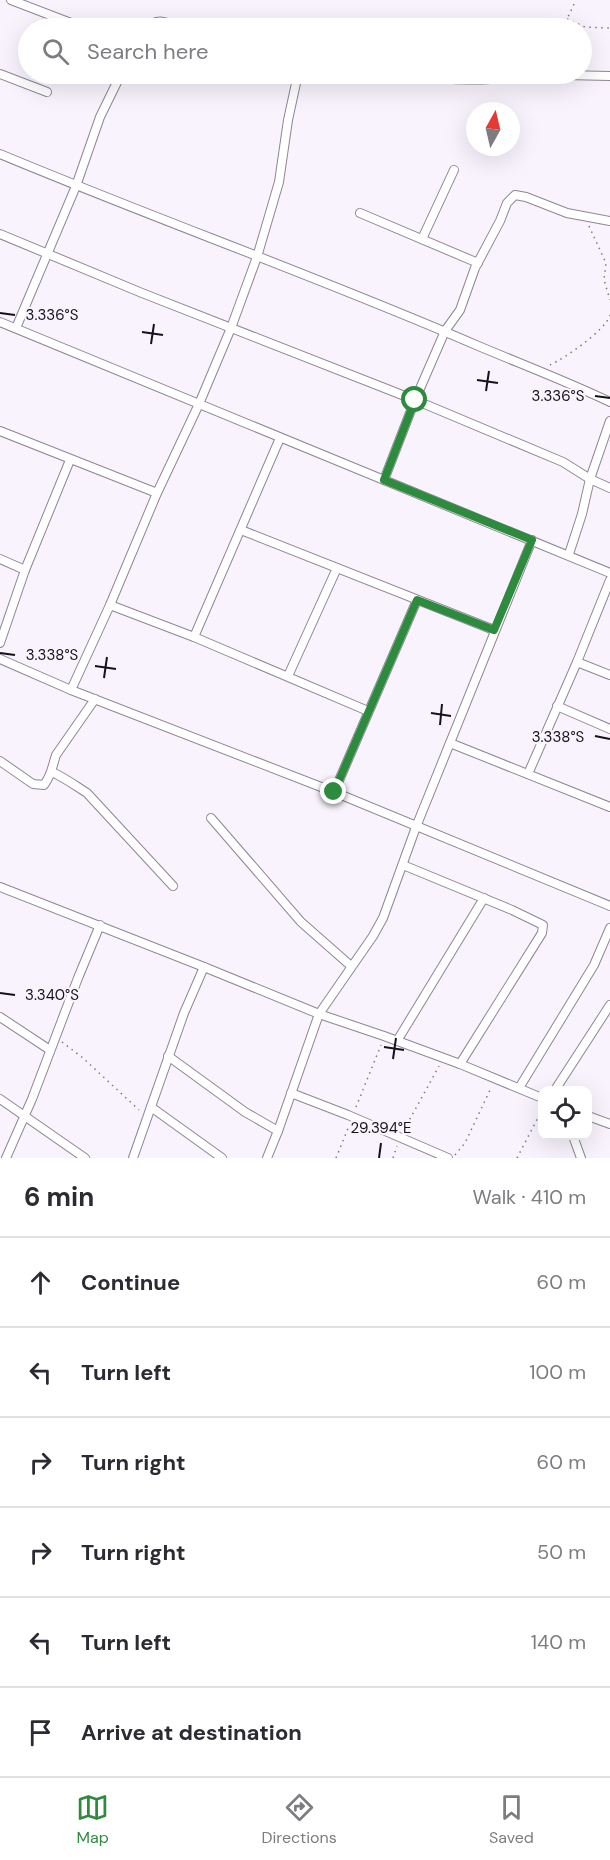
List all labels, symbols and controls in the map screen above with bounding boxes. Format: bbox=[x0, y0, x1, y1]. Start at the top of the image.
search box bbox=[18, 18, 592, 84]
icon: search bbox=[39, 35, 72, 68]
text: Search here bbox=[87, 37, 208, 66]
north arrow bbox=[466, 102, 520, 156]
text: 3.336°S bbox=[26, 305, 79, 325]
route start bbox=[401, 386, 427, 412]
text: 3.336°S bbox=[532, 386, 585, 406]
text: 3.338°S bbox=[26, 645, 79, 665]
text: 3.338°S bbox=[532, 727, 585, 747]
route end bbox=[320, 778, 346, 804]
text: 3.340°S bbox=[25, 985, 79, 1005]
map controls bbox=[538, 1086, 592, 1140]
button: locate bbox=[538, 1086, 592, 1140]
text: 29.394°E bbox=[350, 1118, 412, 1138]
text: 6 min bbox=[24, 1180, 94, 1214]
text: Walk · 410 m bbox=[472, 1184, 586, 1210]
icon: ahead bbox=[24, 1266, 57, 1299]
text: Continue bbox=[81, 1268, 180, 1297]
text: 60 m bbox=[537, 1269, 586, 1295]
icon: left bbox=[24, 1356, 57, 1389]
text: Turn left bbox=[81, 1358, 171, 1387]
text: 100 m bbox=[529, 1359, 586, 1385]
icon: right bbox=[24, 1446, 57, 1479]
text: Turn right bbox=[81, 1448, 186, 1477]
text: 60 m bbox=[537, 1449, 586, 1475]
icon: right bbox=[24, 1536, 57, 1569]
text: Turn right bbox=[81, 1538, 186, 1567]
text: 50 m bbox=[537, 1539, 586, 1565]
icon: left bbox=[24, 1626, 57, 1659]
text: Turn left bbox=[81, 1628, 171, 1657]
text: 140 m bbox=[531, 1629, 586, 1655]
icon: arrive bbox=[24, 1716, 57, 1749]
text: Arrive at destination bbox=[81, 1718, 302, 1747]
tab: Map bbox=[76, 1791, 109, 1848]
tab: Directions bbox=[261, 1791, 337, 1848]
tab: Saved bbox=[489, 1791, 534, 1848]

